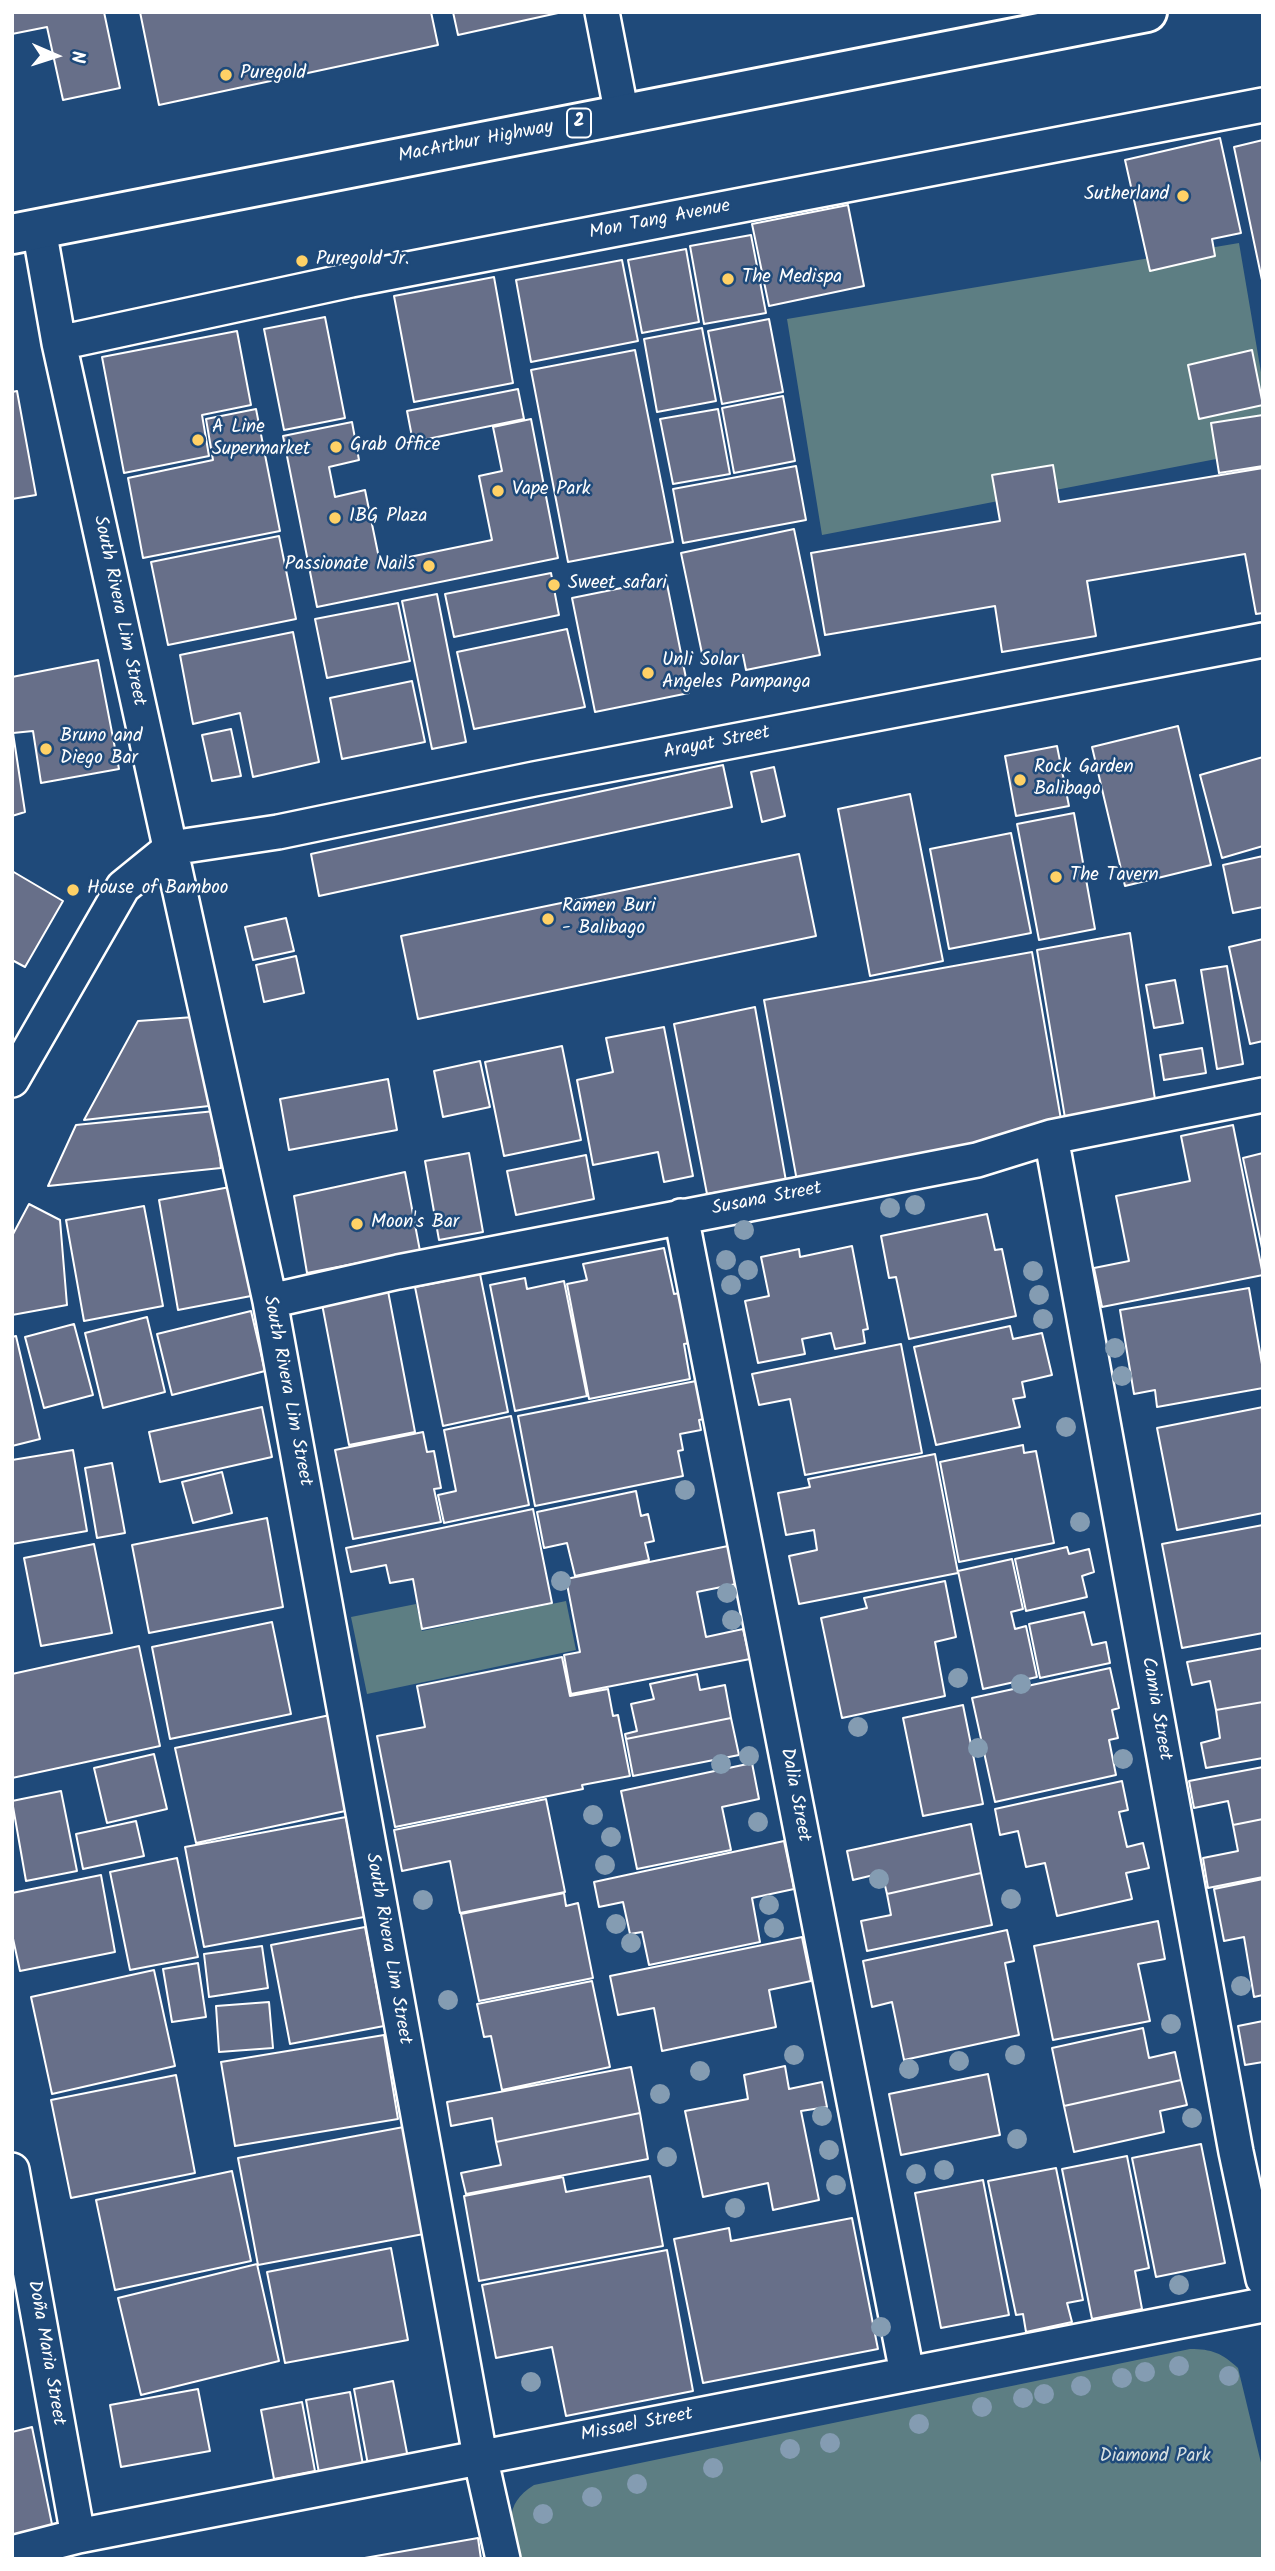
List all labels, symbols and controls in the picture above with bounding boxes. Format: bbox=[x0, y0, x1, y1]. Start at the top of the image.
north arrow bbox=[21, 21, 91, 91]
text: N bbox=[62, 50, 92, 64]
place label: Puregold bbox=[240, 64, 306, 86]
marker: Puregold bbox=[218, 67, 234, 83]
road number: 2 bbox=[567, 109, 591, 138]
street label: MacArthur Highway bbox=[396, 117, 556, 169]
place label: Sutherland bbox=[1084, 185, 1169, 207]
marker: Sutherland bbox=[1175, 188, 1191, 204]
street label: Mon Tang Avenue bbox=[588, 196, 732, 246]
place label: Puregold Jr. bbox=[316, 250, 409, 272]
marker: Puregold Jr. bbox=[294, 253, 310, 269]
place label: The Medispa bbox=[742, 268, 842, 290]
marker: The Medispa bbox=[720, 271, 736, 287]
place label: A Line Supermarket bbox=[212, 418, 310, 462]
marker: A Line Supermarket bbox=[190, 432, 206, 448]
place label: Grab Office bbox=[350, 436, 440, 458]
marker: Grab Office bbox=[328, 439, 344, 455]
place label: Vape Park bbox=[512, 480, 591, 502]
marker: Vape Park bbox=[490, 483, 506, 499]
place label: IBG Plaza bbox=[349, 507, 427, 529]
marker: IBG Plaza bbox=[327, 510, 343, 526]
street label: South Rivera Lim Street bbox=[87, 514, 149, 708]
place label: Passionate Nails bbox=[285, 555, 415, 577]
marker: Passionate Nails bbox=[421, 558, 437, 574]
place label: Sweet safari bbox=[568, 574, 667, 596]
marker: Sweet safari bbox=[546, 577, 562, 593]
place label: Unli Solar Angeles Pampanga bbox=[662, 651, 811, 695]
marker: Unli Solar Angeles Pampanga bbox=[640, 665, 656, 681]
street label: Arayat Street bbox=[662, 723, 772, 765]
place label: Bruno and Diego Bar bbox=[60, 727, 142, 771]
marker: Bruno and Diego Bar bbox=[38, 741, 54, 757]
place label: Rock Garden Balibago bbox=[1034, 758, 1134, 802]
marker: Rock Garden Balibago bbox=[1012, 772, 1028, 788]
place label: The Tavern bbox=[1070, 866, 1159, 888]
marker: The Tavern bbox=[1048, 869, 1064, 885]
place label: House of Bamboo bbox=[87, 879, 228, 901]
marker: House of Bamboo bbox=[65, 882, 81, 898]
place label: Ramen Buri - Balibago bbox=[562, 897, 655, 941]
marker: Ramen Buri - Balibago bbox=[540, 911, 556, 927]
street label: Susana Street bbox=[710, 1178, 824, 1222]
place label: Moon's Bar bbox=[371, 1213, 459, 1235]
marker: Moon's Bar bbox=[349, 1216, 365, 1232]
street label: South Rivera Lim Street bbox=[256, 1294, 316, 1488]
street label: Camia Street bbox=[1135, 1655, 1175, 1763]
street label: Dalia Street bbox=[774, 1746, 814, 1844]
street label: South Rivera Lim Street bbox=[359, 1852, 415, 2046]
street label: Doña Maria Street bbox=[21, 2279, 69, 2427]
street label: Missael Street bbox=[579, 2404, 695, 2448]
park label: Diamond Park bbox=[1099, 2447, 1211, 2469]

